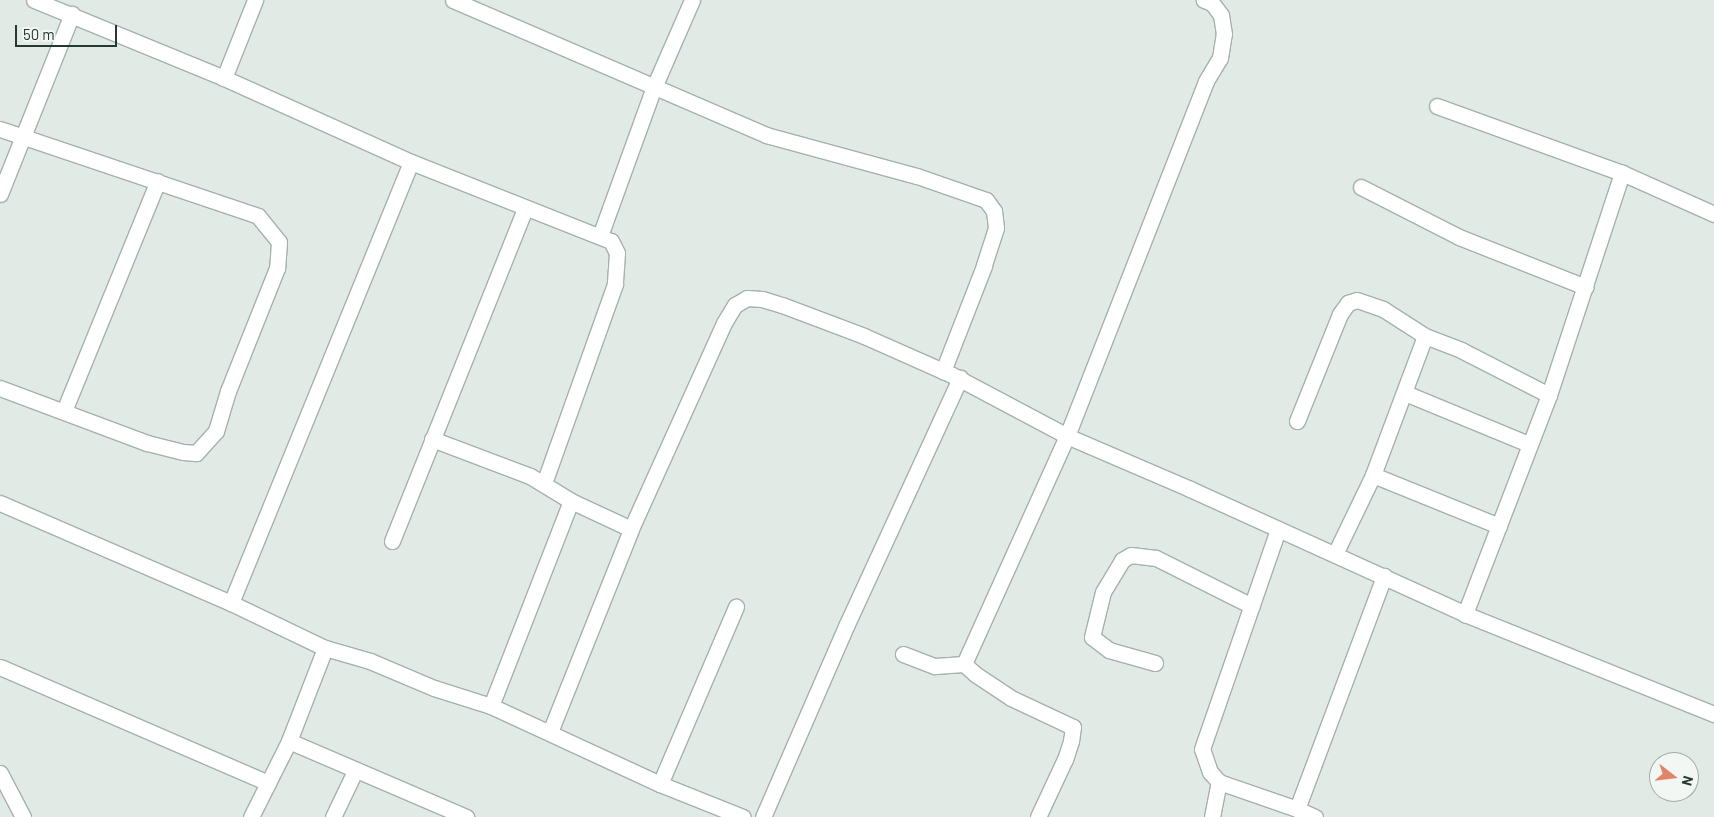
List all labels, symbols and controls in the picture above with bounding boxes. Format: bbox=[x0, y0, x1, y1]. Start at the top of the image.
scale bar bbox=[18, 15, 120, 47]
text: 50 m bbox=[23, 25, 55, 43]
north arrow bbox=[1649, 752, 1699, 802]
text: N bbox=[1678, 774, 1697, 788]

